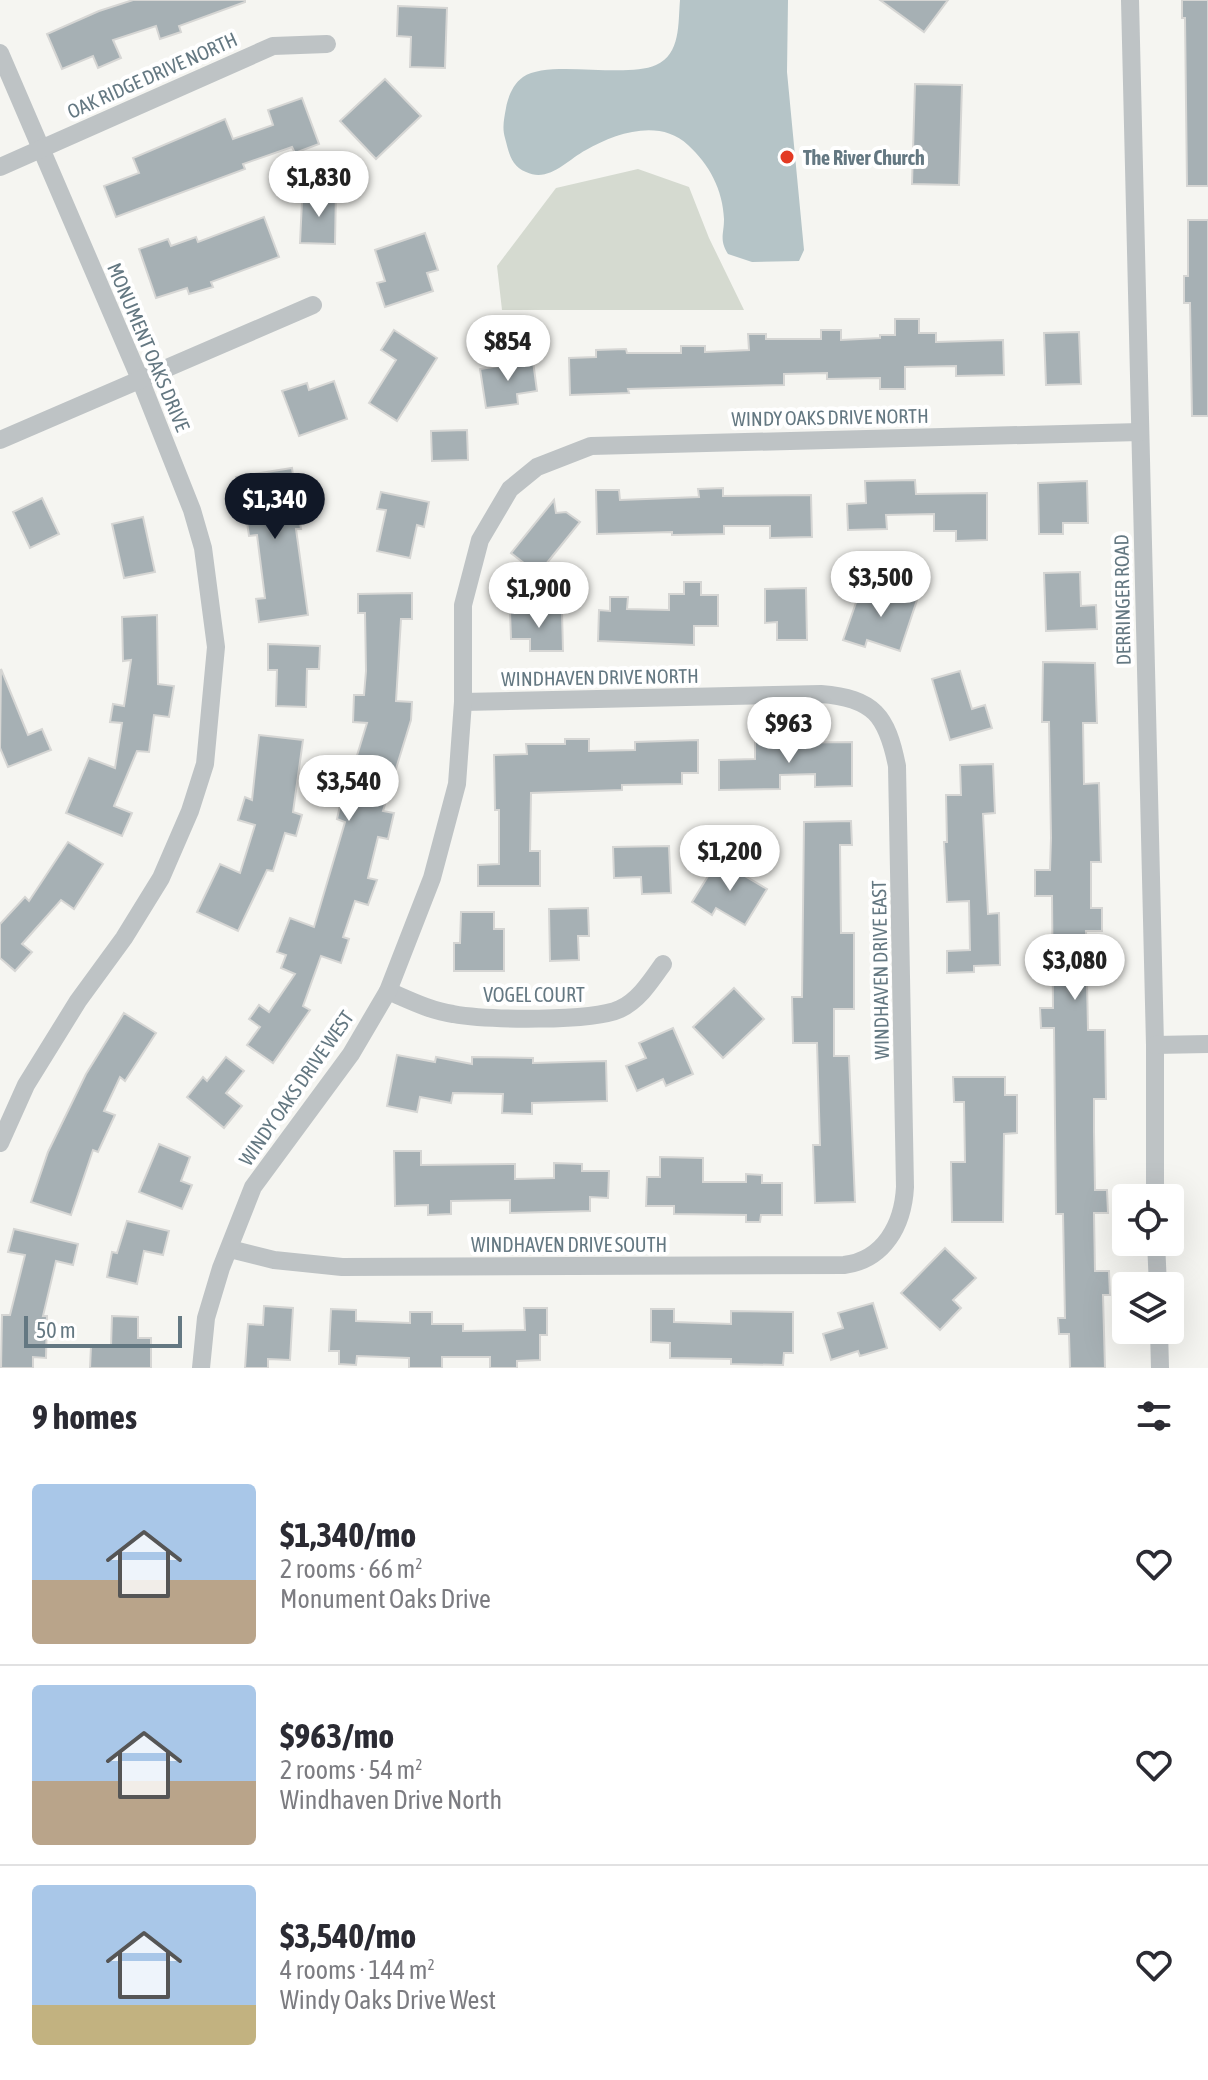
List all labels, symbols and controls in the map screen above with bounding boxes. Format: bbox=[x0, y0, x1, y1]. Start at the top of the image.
street label: OAK RIDGE DRIVE NORTH bbox=[64, 27, 240, 123]
place label: The River Church bbox=[803, 146, 925, 169]
marker: The River Church bbox=[778, 148, 796, 166]
pin: $1,830 bbox=[254, 151, 384, 219]
text: $1,830 bbox=[287, 162, 351, 192]
street label: MONUMENT OAKS DRIVE bbox=[103, 259, 195, 435]
pin: $854 bbox=[461, 315, 555, 383]
text: $854 bbox=[484, 326, 532, 356]
street label: WINDY OAKS DRIVE NORTH bbox=[731, 404, 929, 430]
pin: $1,340 bbox=[210, 473, 340, 541]
text: $1,340 bbox=[243, 484, 307, 514]
street label: DERRINGER ROAD bbox=[1109, 534, 1135, 666]
pin: $3,500 bbox=[816, 551, 946, 619]
pin: $1,900 bbox=[474, 562, 604, 630]
text: $3,500 bbox=[849, 562, 913, 592]
text: $1,900 bbox=[507, 573, 571, 603]
street label: WINDHAVEN DRIVE NORTH bbox=[501, 664, 699, 690]
pin: $963 bbox=[742, 697, 836, 765]
text: $963 bbox=[765, 708, 813, 738]
pin: $3,540 bbox=[284, 755, 414, 823]
text: $3,540 bbox=[317, 766, 381, 796]
pin: $1,200 bbox=[665, 825, 795, 893]
text: $1,200 bbox=[698, 836, 762, 866]
street label: WINDHAVEN DRIVE EAST bbox=[867, 880, 893, 1060]
pin: $3,080 bbox=[1010, 934, 1140, 1002]
text: $3,080 bbox=[1043, 945, 1107, 975]
street label: VOGEL COURT bbox=[483, 983, 585, 1006]
street label: WINDY OAKS DRIVE WEST bbox=[234, 1006, 358, 1170]
map controls bbox=[1112, 1184, 1184, 1344]
button: locate bbox=[1112, 1184, 1184, 1256]
street label: WINDHAVEN DRIVE SOUTH bbox=[471, 1233, 667, 1256]
button: layers bbox=[1112, 1272, 1184, 1344]
scale bar bbox=[24, 1312, 182, 1348]
text: 50 m bbox=[36, 1317, 76, 1343]
icon: filters bbox=[1132, 1394, 1176, 1438]
text: 9 homes bbox=[32, 1397, 137, 1436]
text: $1,340/mo bbox=[280, 1515, 416, 1554]
icon: home bbox=[96, 1516, 192, 1612]
icon: heart bbox=[1132, 1542, 1176, 1586]
text: 2 rooms · 66 m² bbox=[280, 1554, 422, 1584]
text: Monument Oaks Drive bbox=[280, 1584, 491, 1614]
text: $963/mo bbox=[280, 1716, 394, 1755]
icon: home bbox=[96, 1717, 192, 1813]
icon: heart bbox=[1132, 1743, 1176, 1787]
text: 2 rooms · 54 m² bbox=[280, 1755, 422, 1785]
text: Windhaven Drive North bbox=[280, 1785, 502, 1815]
text: $3,540/mo bbox=[280, 1916, 416, 1955]
icon: home bbox=[96, 1917, 192, 2013]
icon: heart bbox=[1132, 1943, 1176, 1987]
text: 4 rooms · 144 m² bbox=[280, 1955, 435, 1985]
text: Windy Oaks Drive West bbox=[280, 1985, 496, 2015]

